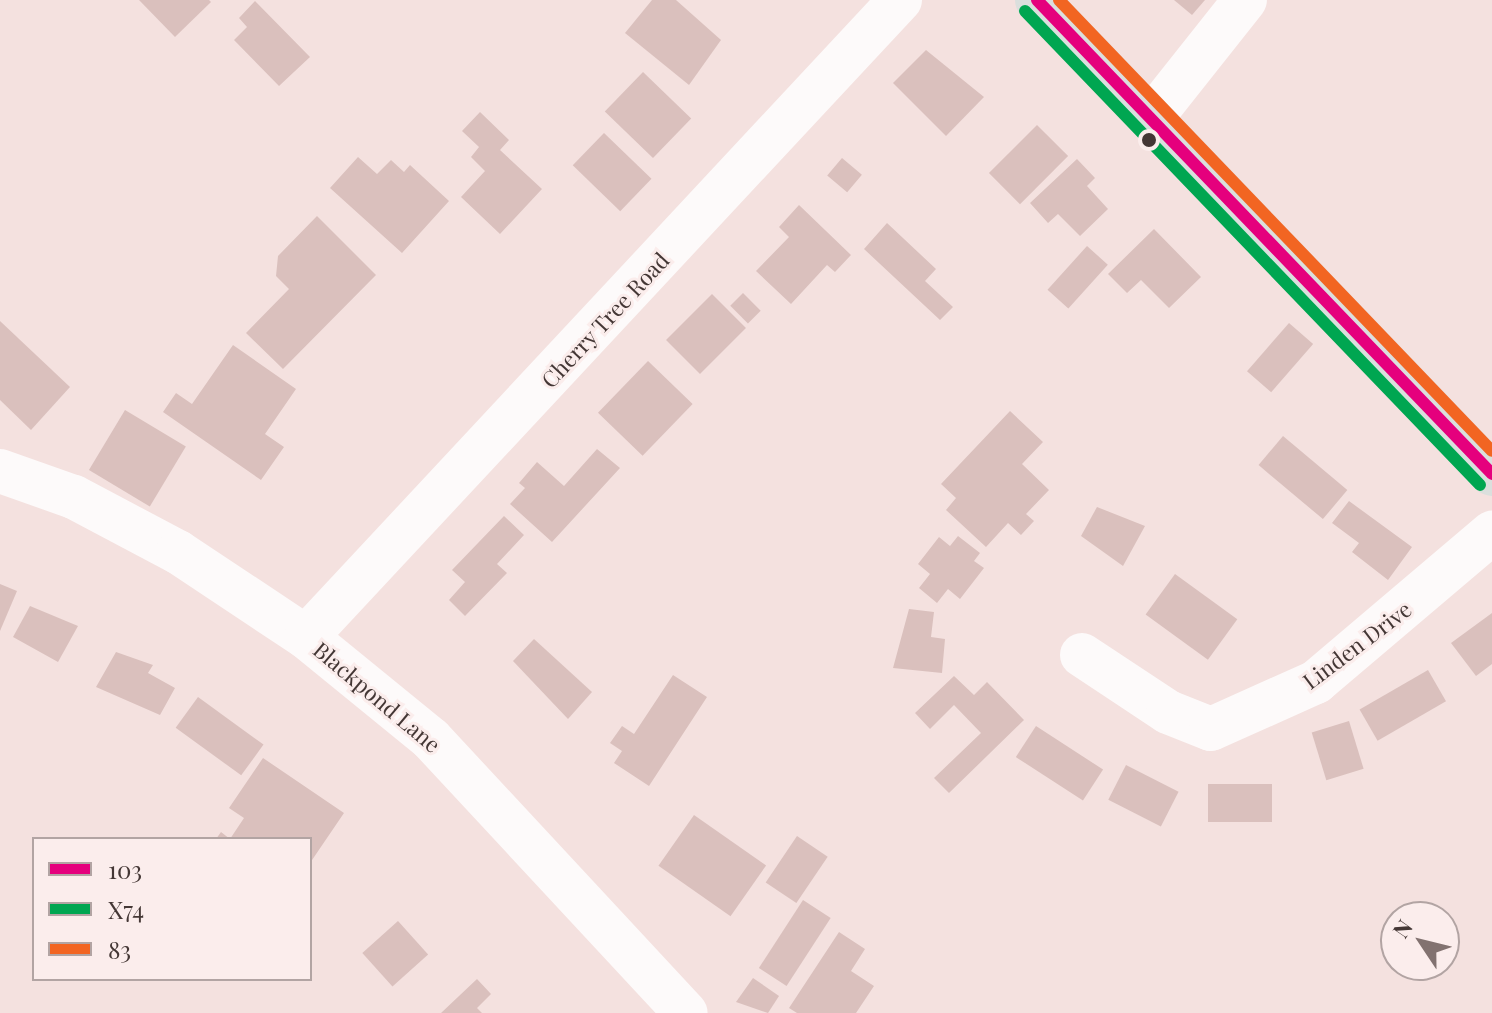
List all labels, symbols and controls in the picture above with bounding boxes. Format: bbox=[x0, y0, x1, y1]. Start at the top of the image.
unlabelled marker bbox=[1141, 132, 1157, 148]
street label: Cherry Tree Road bbox=[535, 247, 675, 393]
street label: Linden Drive bbox=[1298, 596, 1416, 694]
street label: Blackpond Lane bbox=[308, 636, 446, 758]
legend bbox=[32, 837, 312, 981]
text: 103 bbox=[108, 853, 142, 885]
text: X74 bbox=[108, 893, 144, 925]
north arrow bbox=[1380, 901, 1460, 981]
text: N bbox=[1385, 913, 1419, 943]
text: 83 bbox=[108, 933, 131, 965]

